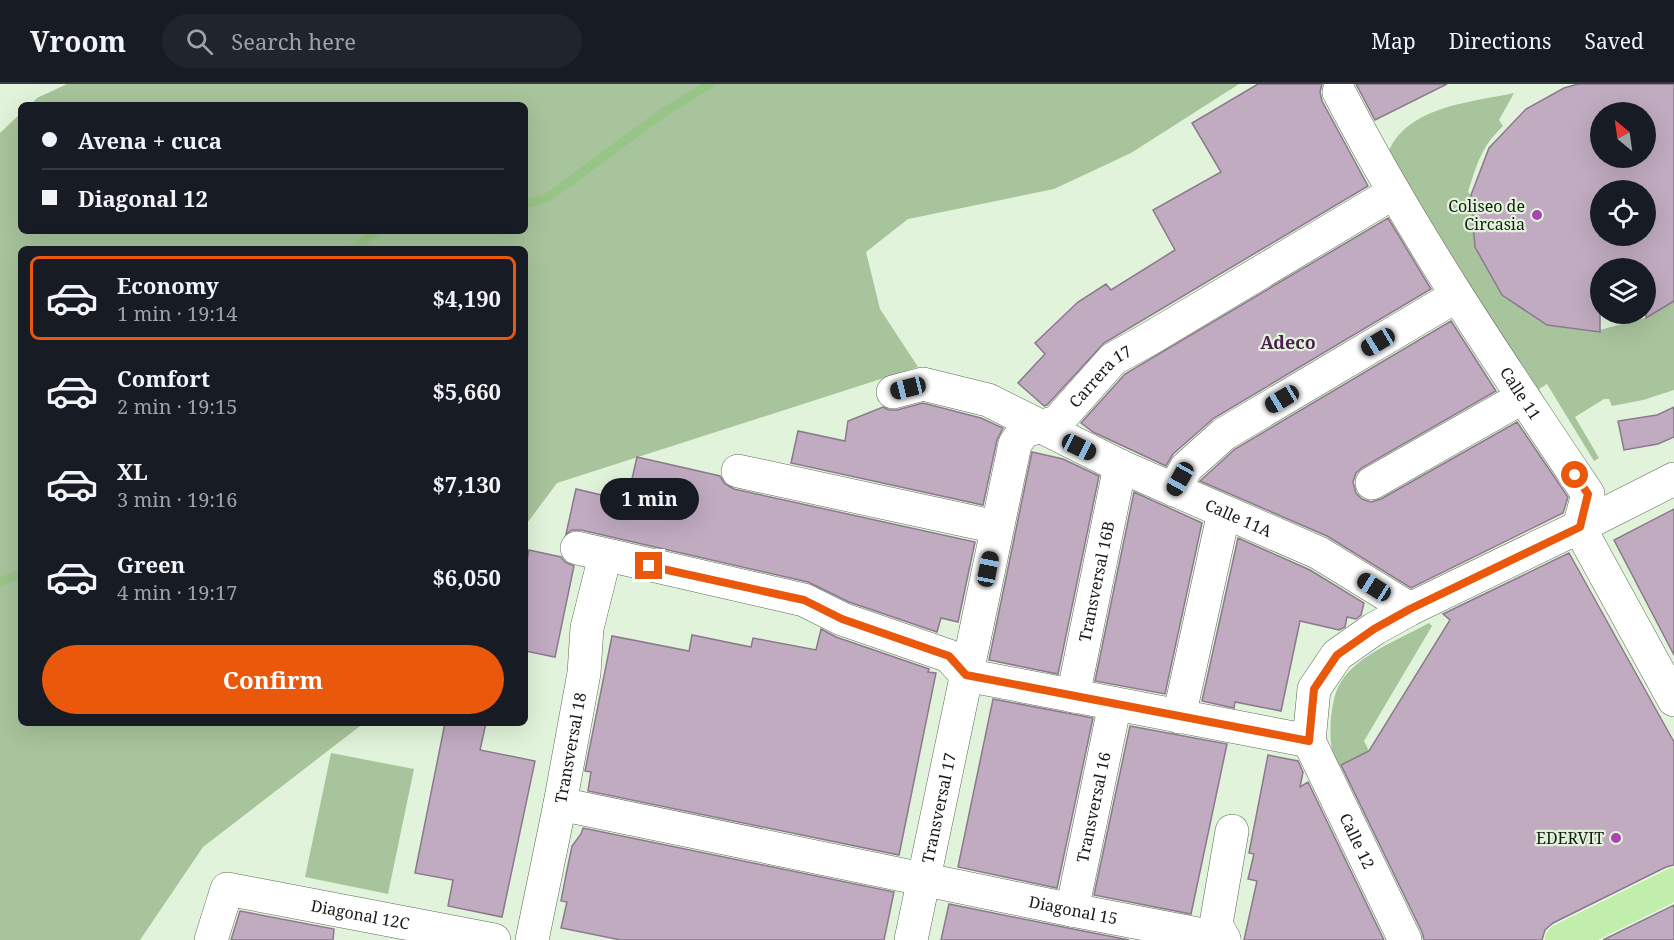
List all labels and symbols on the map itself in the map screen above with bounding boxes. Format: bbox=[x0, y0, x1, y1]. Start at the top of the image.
north arrow bbox=[1590, 102, 1656, 168]
place label: Coliseo de Circasia bbox=[1448, 195, 1525, 235]
marker: Coliseo de Circasia bbox=[1530, 208, 1544, 222]
car bbox=[1358, 325, 1398, 359]
district label: Adeco bbox=[1260, 330, 1316, 354]
street label: Carrera 17 bbox=[1064, 340, 1135, 412]
street label: Calle 11 bbox=[1495, 362, 1546, 424]
car bbox=[888, 375, 928, 401]
car bbox=[1262, 382, 1302, 416]
car bbox=[1059, 431, 1099, 463]
car bbox=[1163, 459, 1197, 499]
route start bbox=[1561, 461, 1588, 488]
callout: 1 min bbox=[600, 479, 698, 521]
street label: Calle 11A bbox=[1202, 494, 1276, 542]
street label: Transversal 16B bbox=[1073, 519, 1119, 644]
car bbox=[976, 550, 1000, 588]
route end bbox=[635, 552, 662, 579]
car bbox=[1354, 570, 1394, 604]
street label: Transversal 18 bbox=[549, 691, 591, 805]
street label: Transversal 16 bbox=[1071, 750, 1116, 864]
street label: Transversal 17 bbox=[916, 751, 961, 865]
street label: Calle 12 bbox=[1334, 809, 1380, 873]
place label: EDERVIT bbox=[1536, 827, 1604, 849]
marker: EDERVIT bbox=[1609, 831, 1623, 845]
street label: Diagonal 15 bbox=[1027, 890, 1119, 929]
street label: Diagonal 12C bbox=[309, 894, 411, 935]

